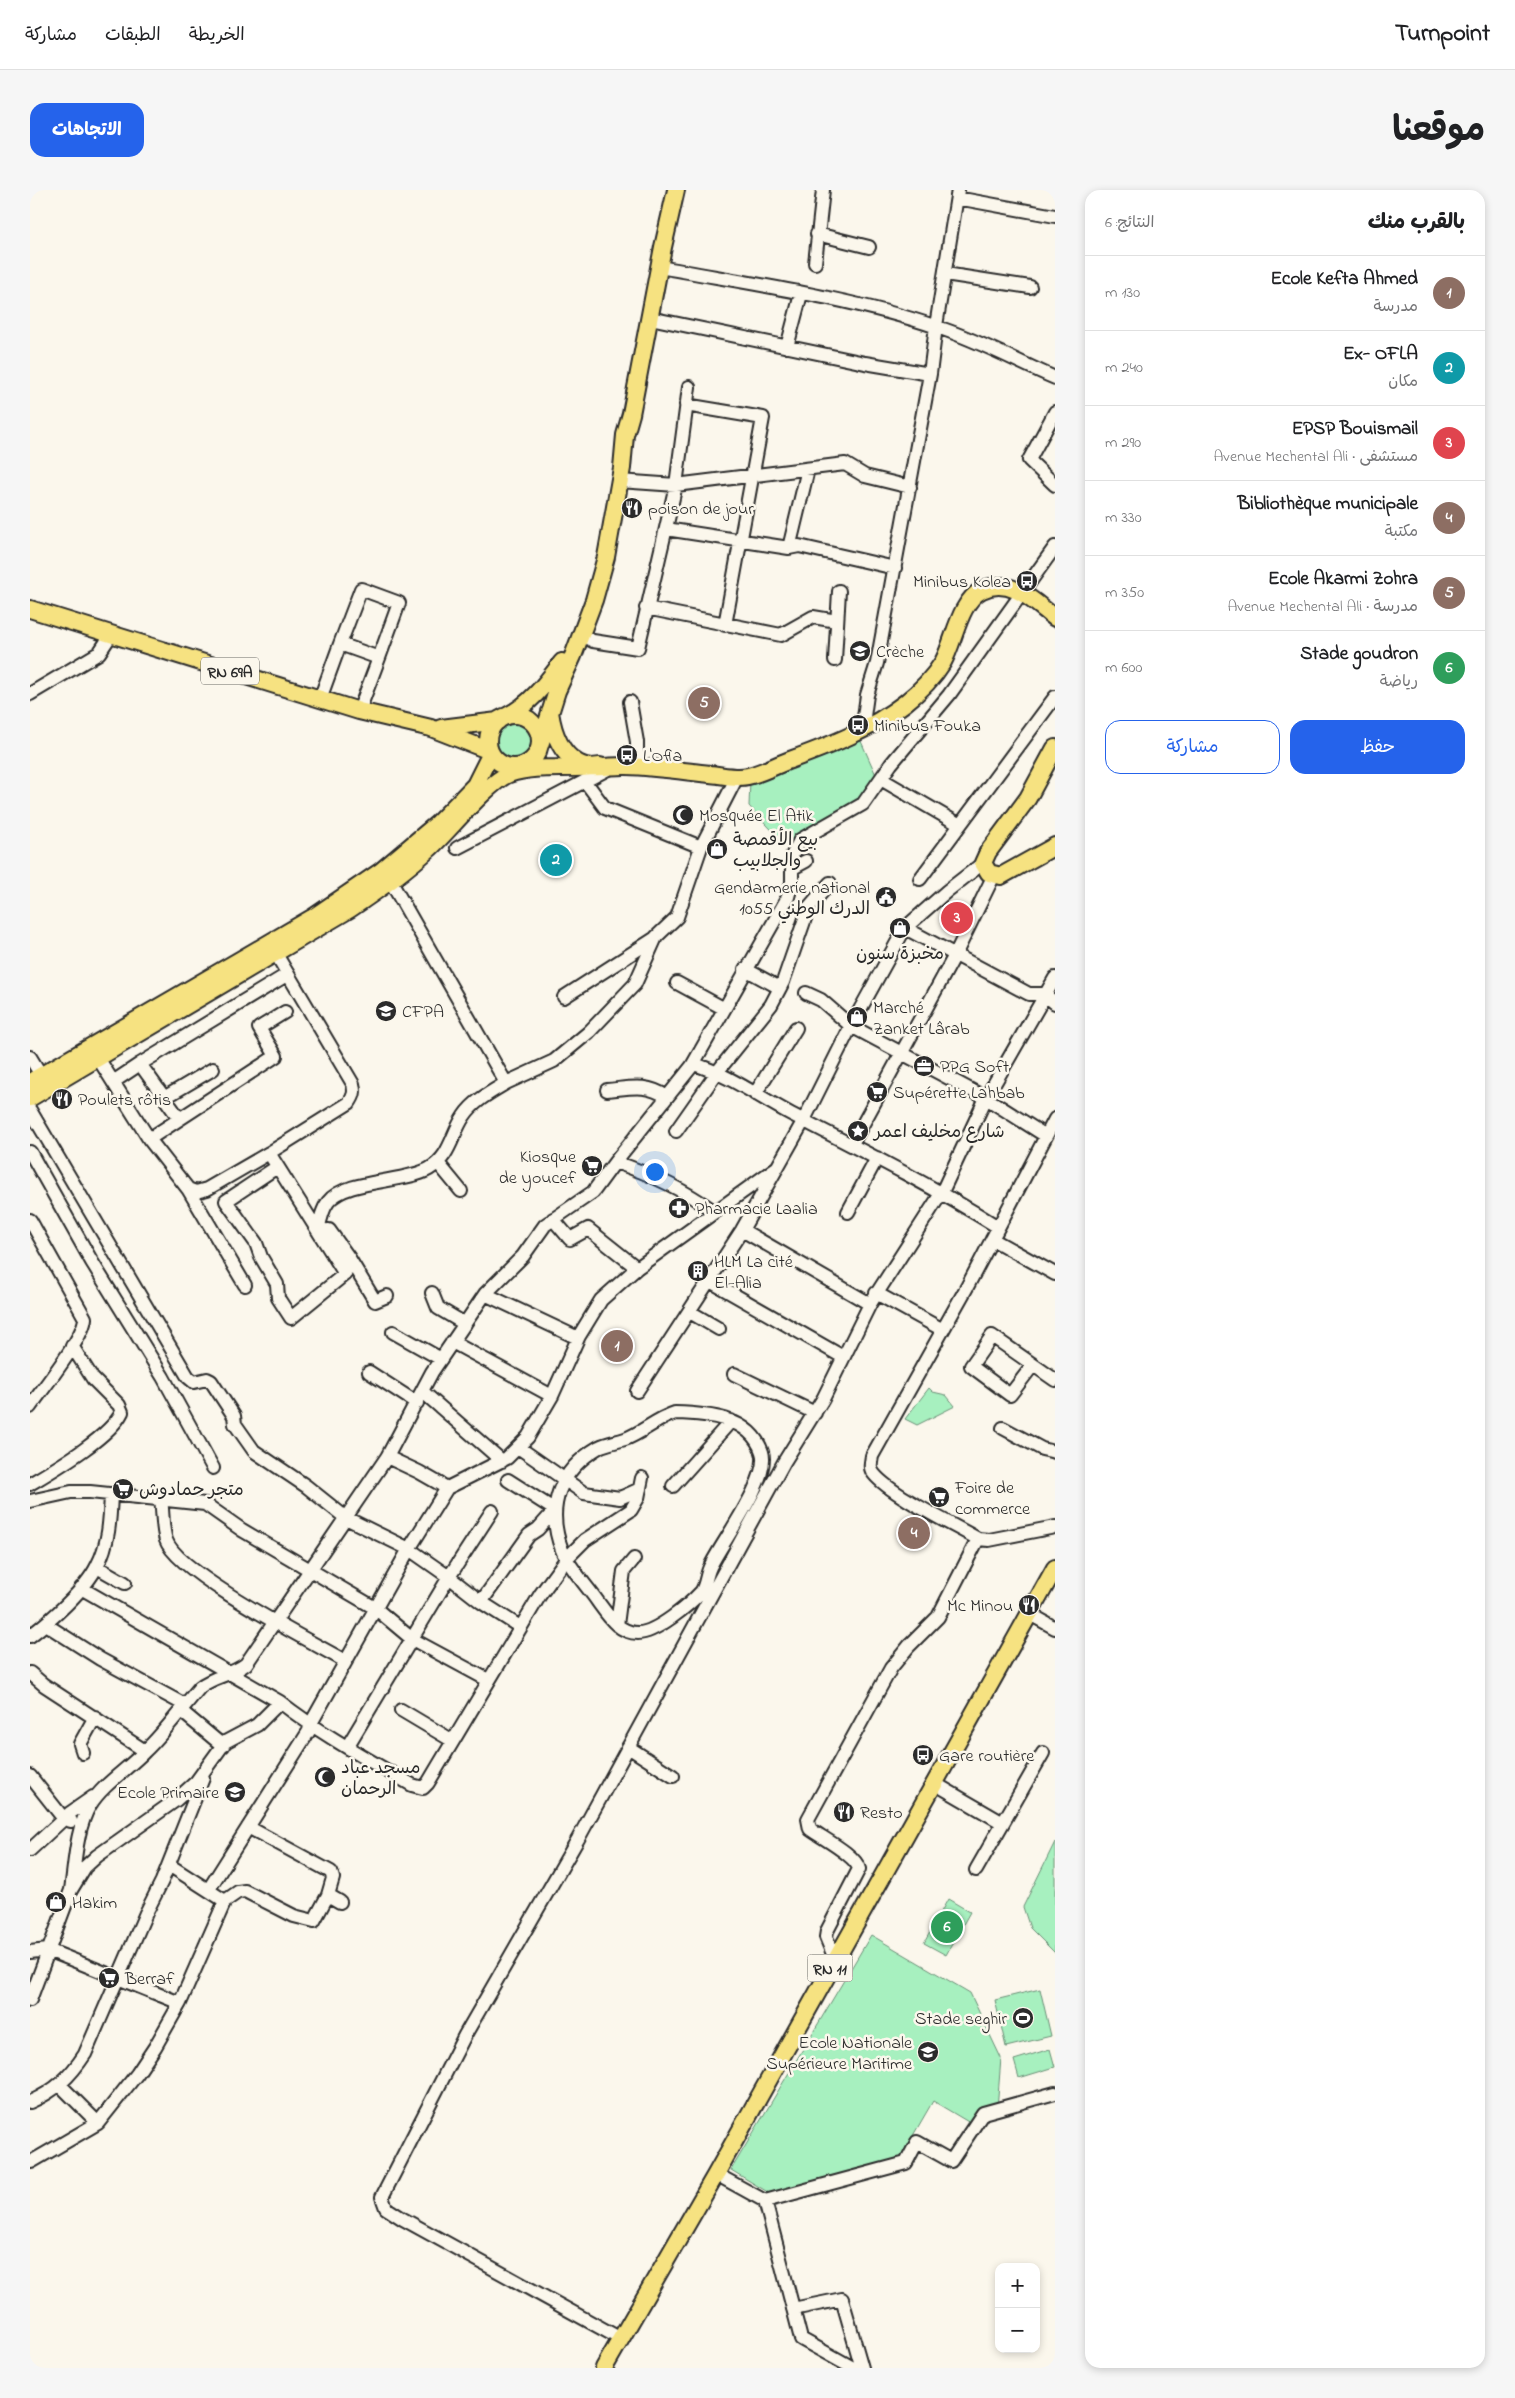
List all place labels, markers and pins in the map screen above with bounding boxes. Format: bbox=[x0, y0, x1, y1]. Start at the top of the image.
restaurant icon: poison de jour bbox=[620, 496, 644, 520]
place label: poison de jour bbox=[648, 497, 754, 523]
bus stop icon: Minibus Kolea bbox=[1015, 569, 1039, 593]
place label: Minibus Kolea bbox=[913, 570, 1011, 596]
school or university icon: Crèche bbox=[848, 639, 872, 663]
place label: Crèche bbox=[876, 640, 925, 666]
pin: 5 bbox=[688, 684, 720, 722]
bus stop icon: Minibus Fouka bbox=[846, 713, 870, 737]
place label: Minibus Fouka bbox=[874, 714, 981, 740]
bus stop icon: L'Ofla bbox=[615, 743, 639, 767]
place label: L'Ofla bbox=[643, 744, 682, 770]
mosque icon: Mosquée El Atik bbox=[671, 803, 695, 827]
place label: Mosquée El Atik bbox=[699, 804, 814, 830]
place label: بيع الأقمصة والجلابيب bbox=[733, 827, 818, 875]
shop icon: بيع الأقمصة والجلابيب bbox=[705, 837, 729, 861]
pin: 2 bbox=[540, 841, 572, 879]
place label: Gendarmerie national 1055 الدرك الوطني bbox=[714, 876, 870, 924]
public building icon: Gendarmerie national 1055 الدرك الوطني bbox=[874, 885, 898, 909]
pin: 3 bbox=[941, 899, 973, 937]
shop icon: مخبزة سنون bbox=[888, 916, 912, 940]
place label: مخبزة سنون bbox=[856, 942, 944, 968]
place label: Marché Zanket Lârab bbox=[873, 996, 970, 1043]
school or university icon: CFPA bbox=[374, 999, 398, 1023]
place label: CFPA bbox=[402, 1000, 444, 1026]
shop icon: Marché Zanket Lârab bbox=[845, 1005, 869, 1029]
office icon: PPG Soft bbox=[912, 1054, 936, 1078]
place label: PPG Soft bbox=[940, 1055, 1009, 1081]
supermarket icon: Supérette Lahbab bbox=[865, 1080, 889, 1104]
place label: Supérette Lahbab bbox=[893, 1081, 1025, 1107]
restaurant icon: Poulets rôtis bbox=[50, 1087, 74, 1111]
place label: Poulets rôtis bbox=[78, 1088, 171, 1114]
place icon: شارع مخليف اعمر bbox=[846, 1119, 870, 1143]
place label: شارع مخليف اعمر bbox=[872, 1120, 1005, 1146]
place label: Kiosque de youcef bbox=[499, 1145, 577, 1192]
supermarket icon: Kiosque de youcef bbox=[580, 1154, 604, 1178]
pharmacy icon: Pharmacie Laalia bbox=[667, 1196, 691, 1220]
place label: Pharmacie Laalia bbox=[695, 1197, 818, 1223]
place label: HLM La cité El-Alia bbox=[714, 1250, 794, 1297]
building icon: HLM La cité El-Alia bbox=[686, 1259, 710, 1283]
pin: 1 bbox=[601, 1327, 633, 1365]
place label: Foire de commerce bbox=[954, 1476, 1031, 1523]
supermarket icon: متجر حمادوش bbox=[111, 1477, 135, 1501]
place label: متجر حمادوش bbox=[139, 1478, 244, 1504]
supermarket icon: Foire de commerce bbox=[927, 1485, 951, 1509]
pin: 4 bbox=[898, 1514, 930, 1552]
restaurant icon: Mc Minou bbox=[1017, 1593, 1041, 1617]
place label: Mc Minou bbox=[947, 1594, 1013, 1620]
bus stop icon: Gare routière bbox=[911, 1743, 935, 1767]
place label: Gare routière bbox=[939, 1744, 1035, 1770]
place label: مسجد عباد الرحمان bbox=[341, 1756, 421, 1803]
mosque icon: مسجد عباد الرحمان bbox=[313, 1765, 337, 1789]
school or university icon: Ecole Primaire bbox=[223, 1780, 247, 1804]
place label: Ecole Primaire bbox=[117, 1781, 220, 1807]
restaurant icon: Resto bbox=[832, 1800, 856, 1824]
place label: Resto bbox=[860, 1801, 903, 1827]
shop icon: Hakim bbox=[44, 1890, 68, 1914]
place label: Hakim bbox=[72, 1891, 117, 1917]
pin: 6 bbox=[931, 1908, 963, 1946]
supermarket icon: Berraf bbox=[97, 1966, 121, 1990]
place label: Berraf bbox=[124, 1967, 175, 1993]
sports icon: Stade seghir bbox=[1011, 2006, 1035, 2030]
place label: Stade seghir bbox=[915, 2007, 1007, 2034]
place label: Ecole Nationale Supérieure Maritime bbox=[766, 2031, 913, 2078]
school or university icon: Ecole Nationale Supérieure Maritime bbox=[916, 2040, 940, 2064]

